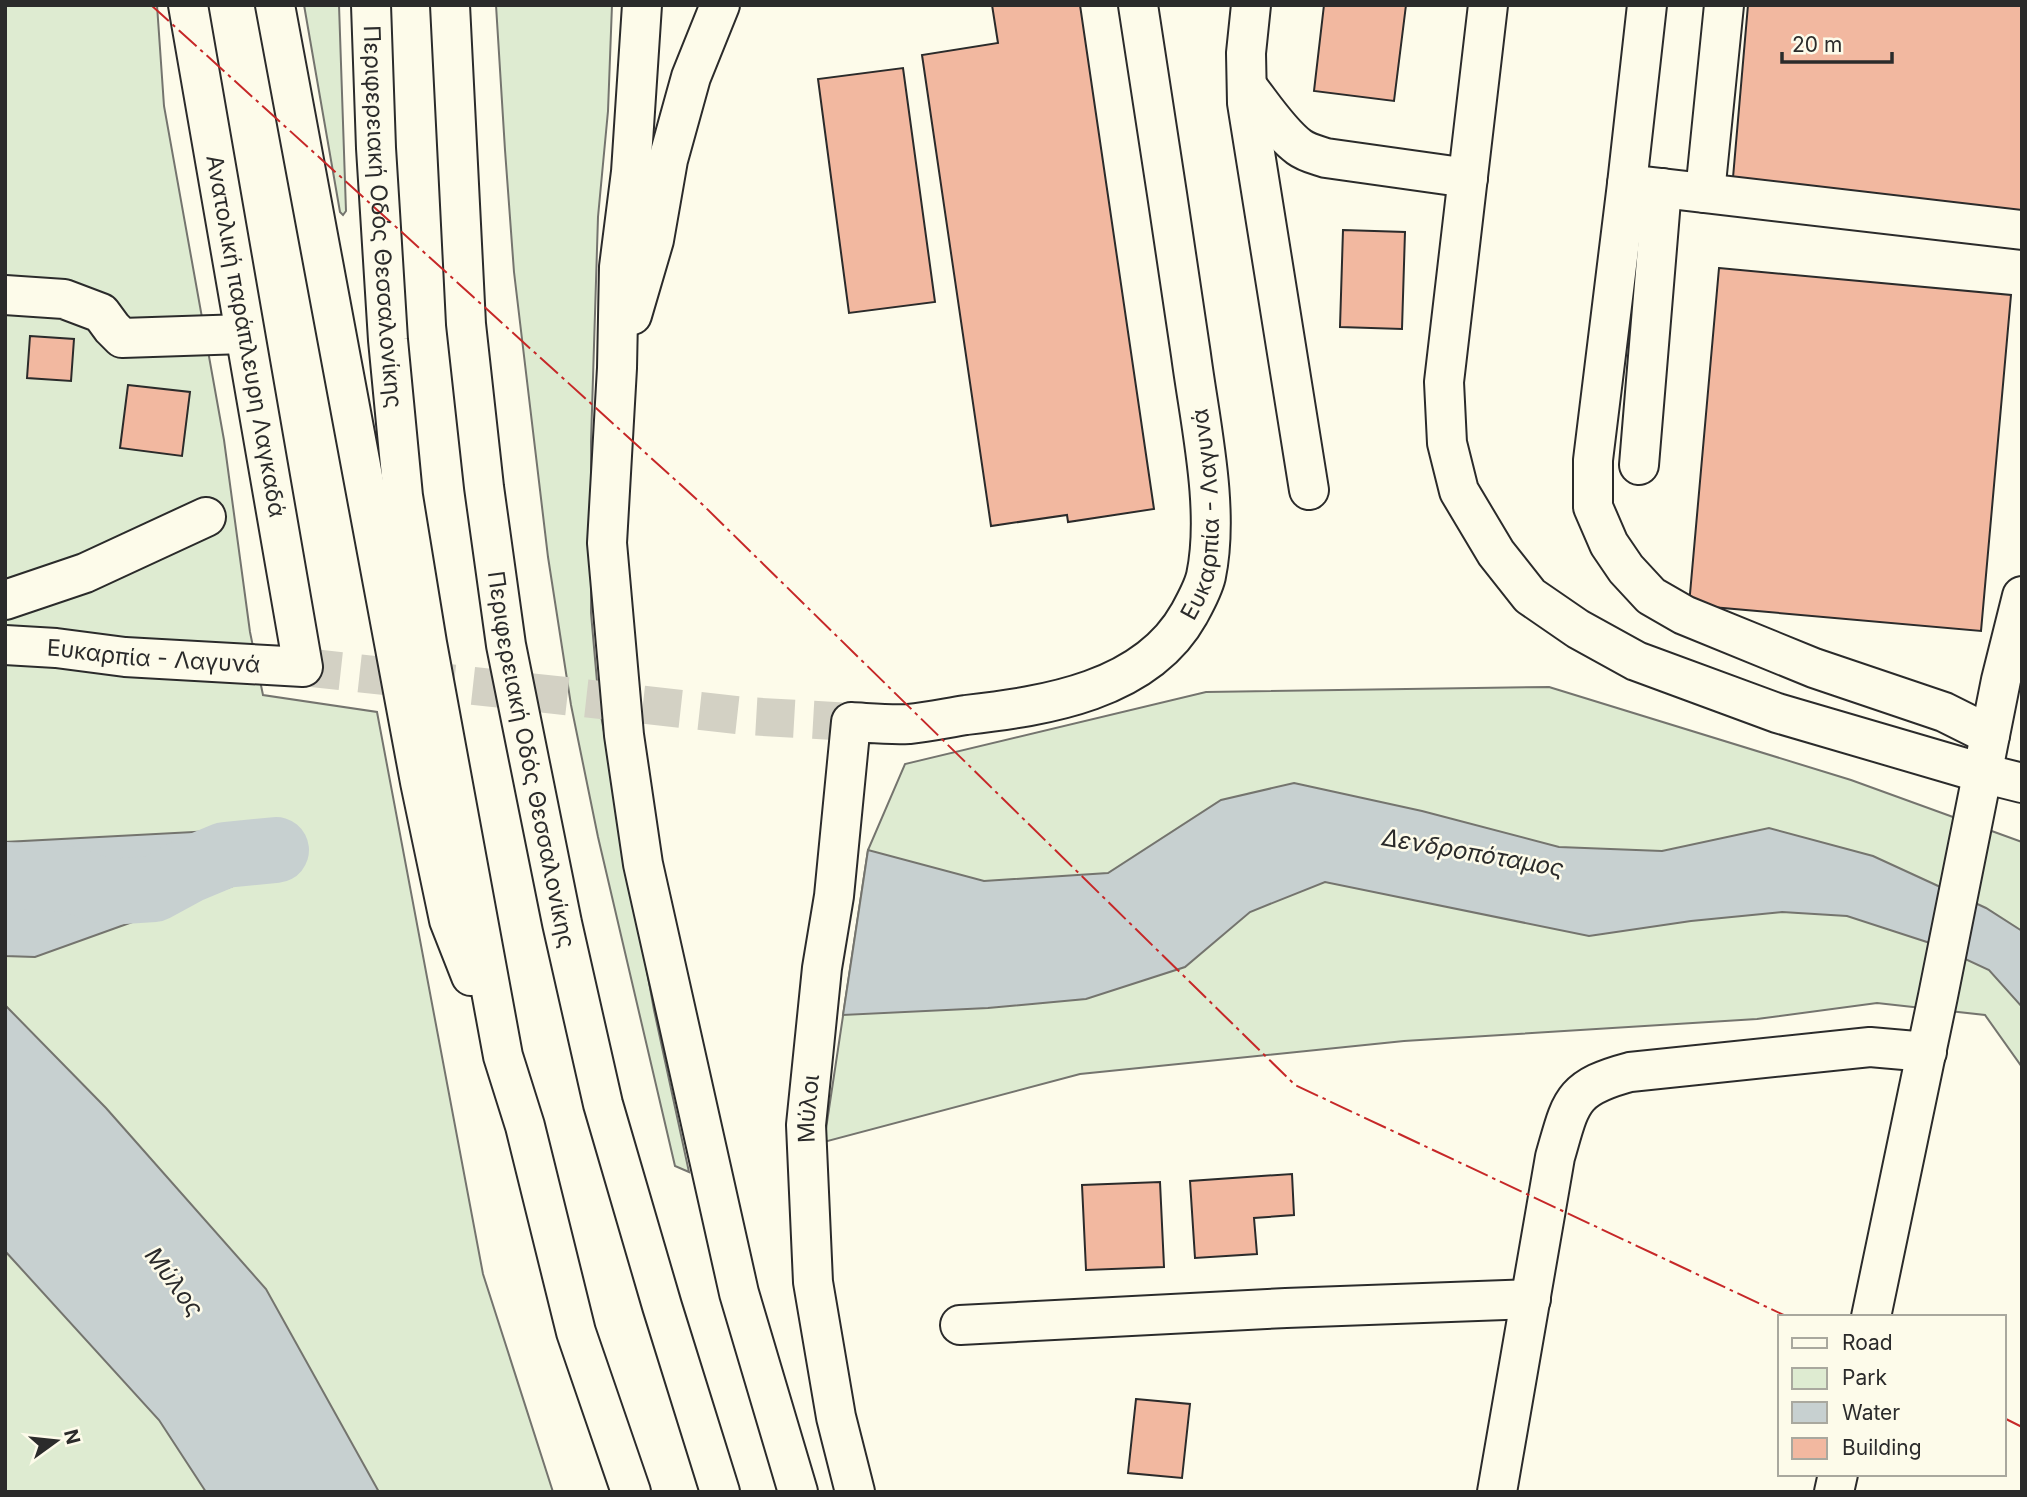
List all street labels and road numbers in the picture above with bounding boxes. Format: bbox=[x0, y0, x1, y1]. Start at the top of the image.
street label: Περιφερειακή Οδός Θεσσαλονίκης bbox=[358, 25, 408, 409]
street label: Ανατολική παράπλευρη Λαγκαδά bbox=[200, 153, 292, 519]
street label: Ευκαρπία - Λαγυνά bbox=[1175, 407, 1225, 625]
street label: Περιφερειακή Οδός Θεσσαλονίκης bbox=[482, 569, 581, 951]
street label: Ευκαρπία - Λαγυνά bbox=[46, 633, 261, 679]
street label: Μύλοι bbox=[792, 1072, 825, 1144]

